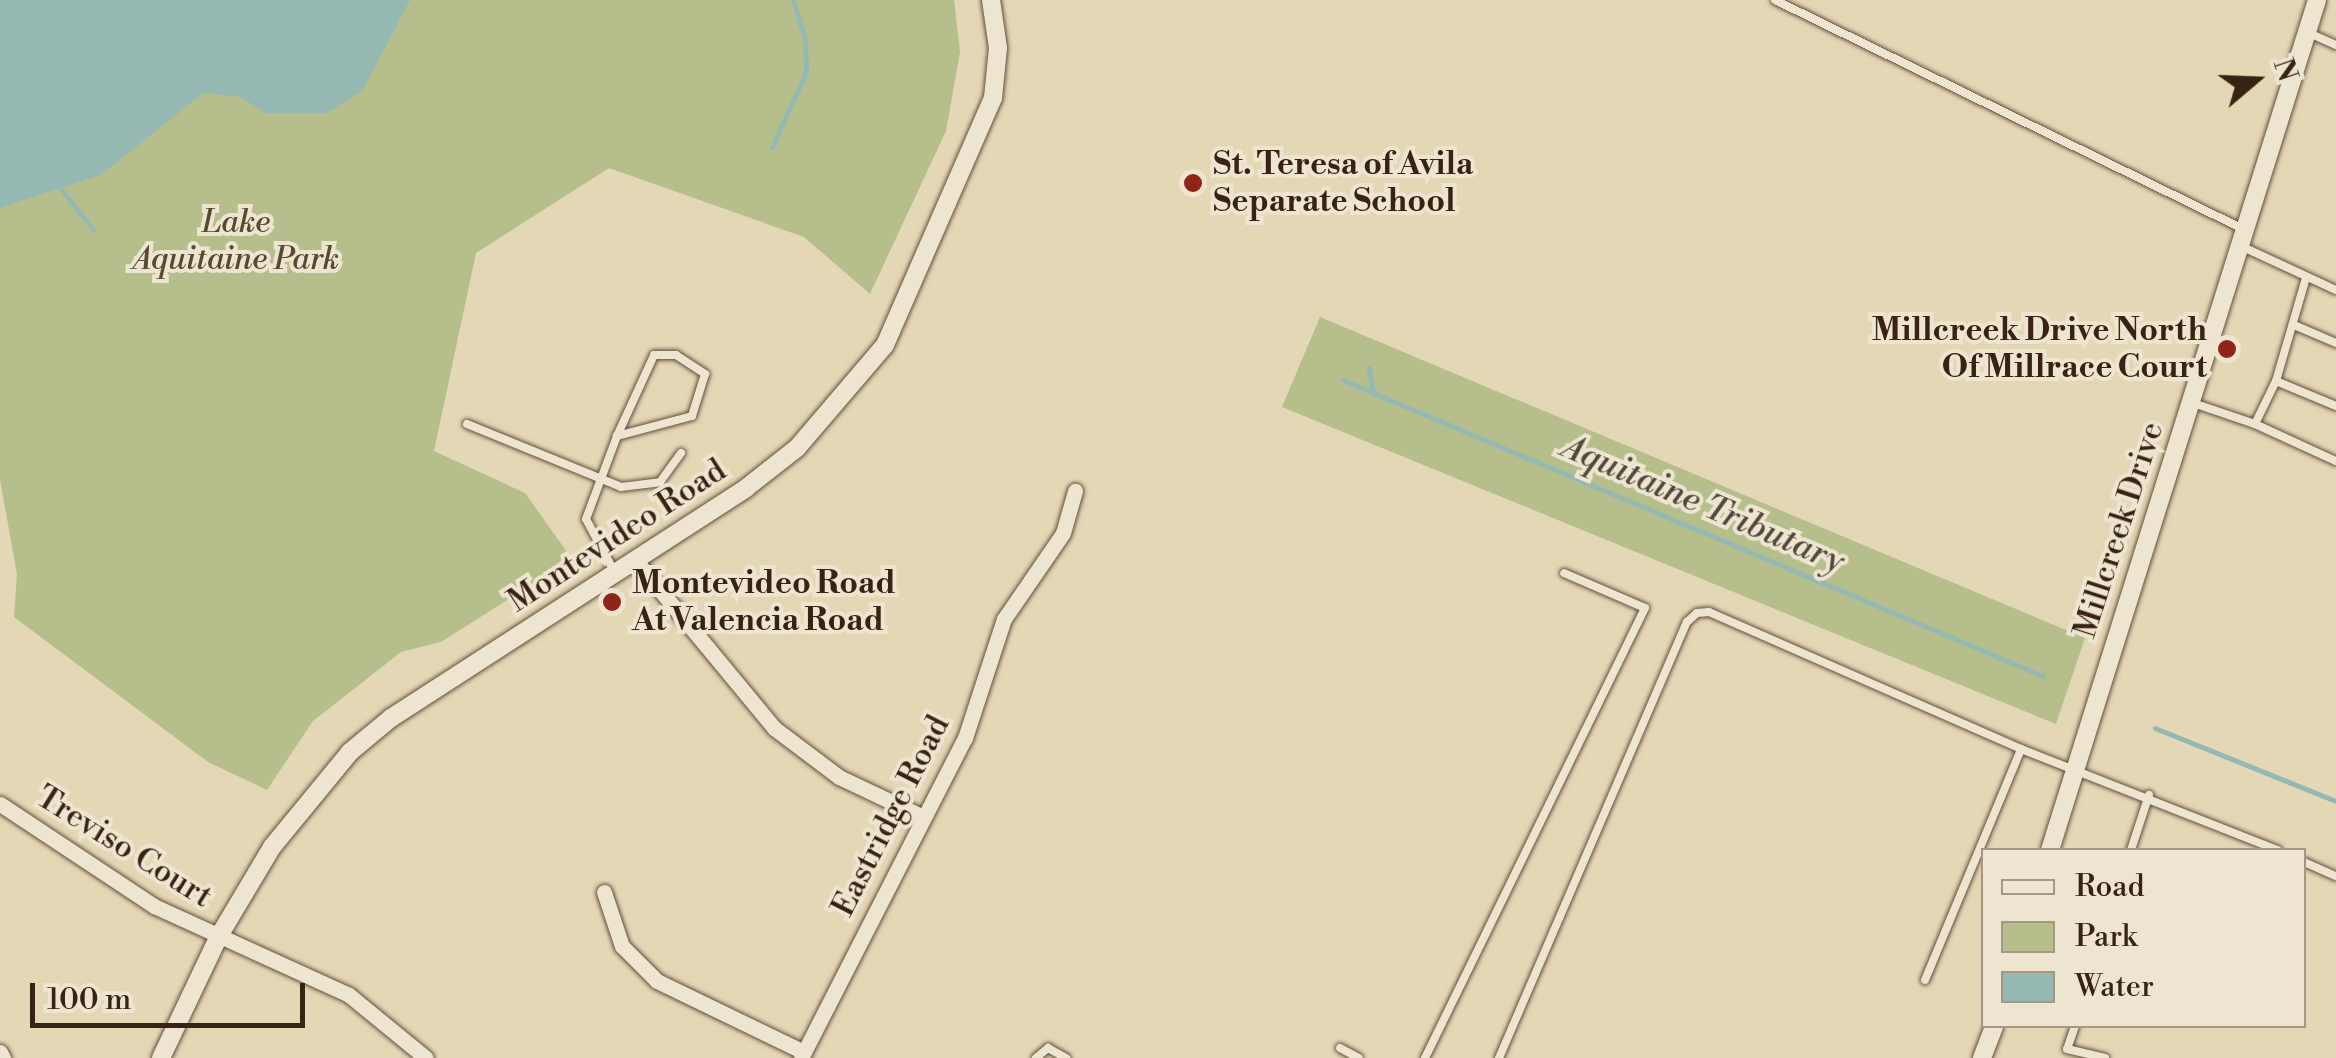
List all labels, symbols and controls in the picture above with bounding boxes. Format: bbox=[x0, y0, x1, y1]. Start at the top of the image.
north arrow bbox=[2206, 30, 2306, 130]
text: N bbox=[2265, 54, 2305, 86]
place label: St. Teresa of Avila Separate School bbox=[1213, 146, 1473, 221]
marker: St. Teresa of Avila Separate School bbox=[1182, 172, 1204, 194]
park label: Lake Aquitaine Park bbox=[133, 204, 339, 279]
place label: Millcreek Drive North Of Millrace Court bbox=[1872, 312, 2207, 387]
marker: Millcreek Drive North Of Millrace Court bbox=[2216, 338, 2238, 360]
street label: Millcreek Drive bbox=[2066, 417, 2172, 643]
water label: Aquitaine Tributary bbox=[1555, 426, 1851, 584]
street label: Montevideo Road bbox=[501, 451, 733, 621]
place label: Montevideo Road At Valencia Road bbox=[632, 565, 896, 640]
marker: Montevideo Road At Valencia Road bbox=[601, 591, 623, 613]
street label: Eastridge Road bbox=[824, 709, 958, 923]
street label: Treviso Court bbox=[29, 778, 219, 916]
legend bbox=[1981, 848, 2306, 1028]
text: Road bbox=[2075, 868, 2145, 906]
text: Park bbox=[2075, 918, 2137, 956]
scale bar bbox=[35, 963, 310, 1025]
text: Water bbox=[2075, 968, 2154, 1006]
text: 100 m bbox=[47, 981, 131, 1019]

